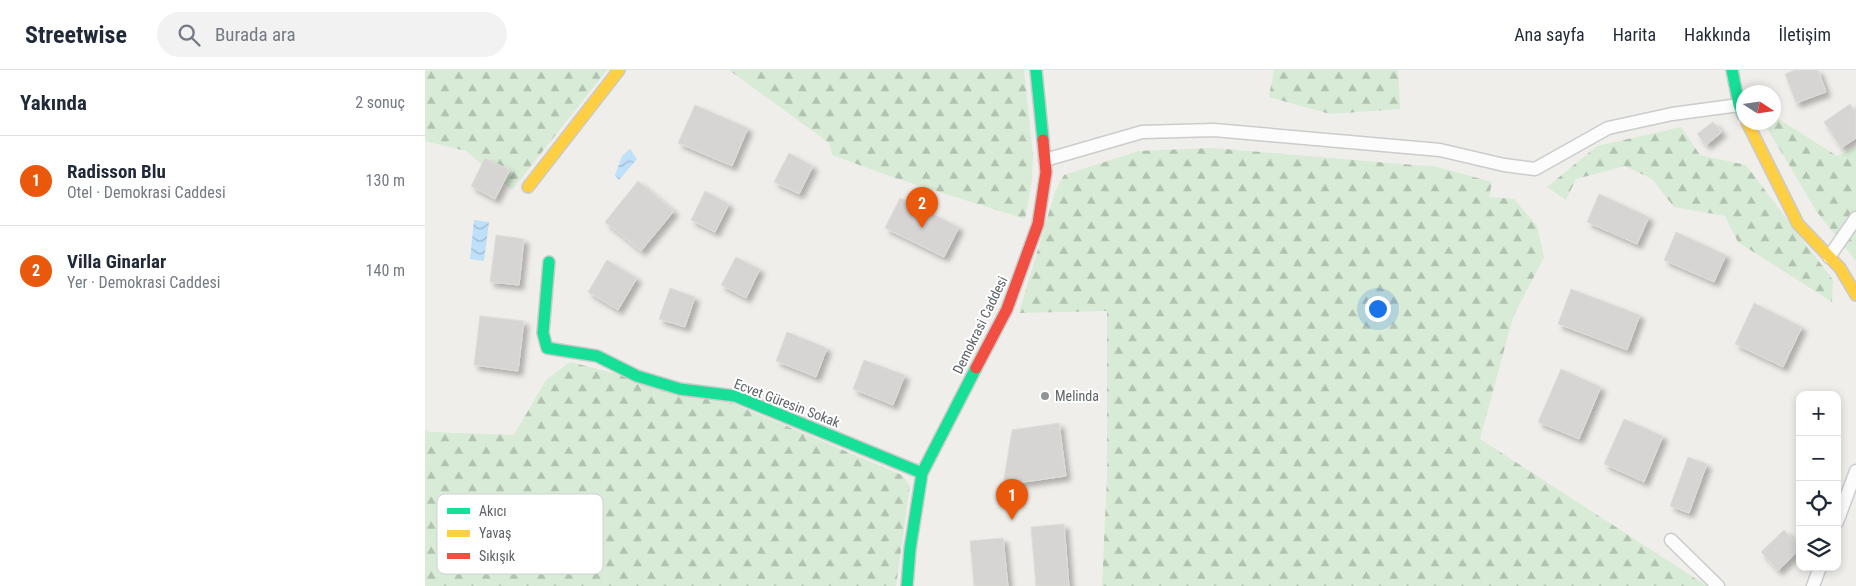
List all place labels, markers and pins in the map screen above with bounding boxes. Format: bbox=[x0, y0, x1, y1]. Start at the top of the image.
pin: 2 bbox=[906, 187, 938, 228]
place label: Melinda bbox=[1055, 388, 1099, 404]
marker: Melinda bbox=[1039, 390, 1051, 402]
pin: 1 bbox=[996, 479, 1028, 520]

